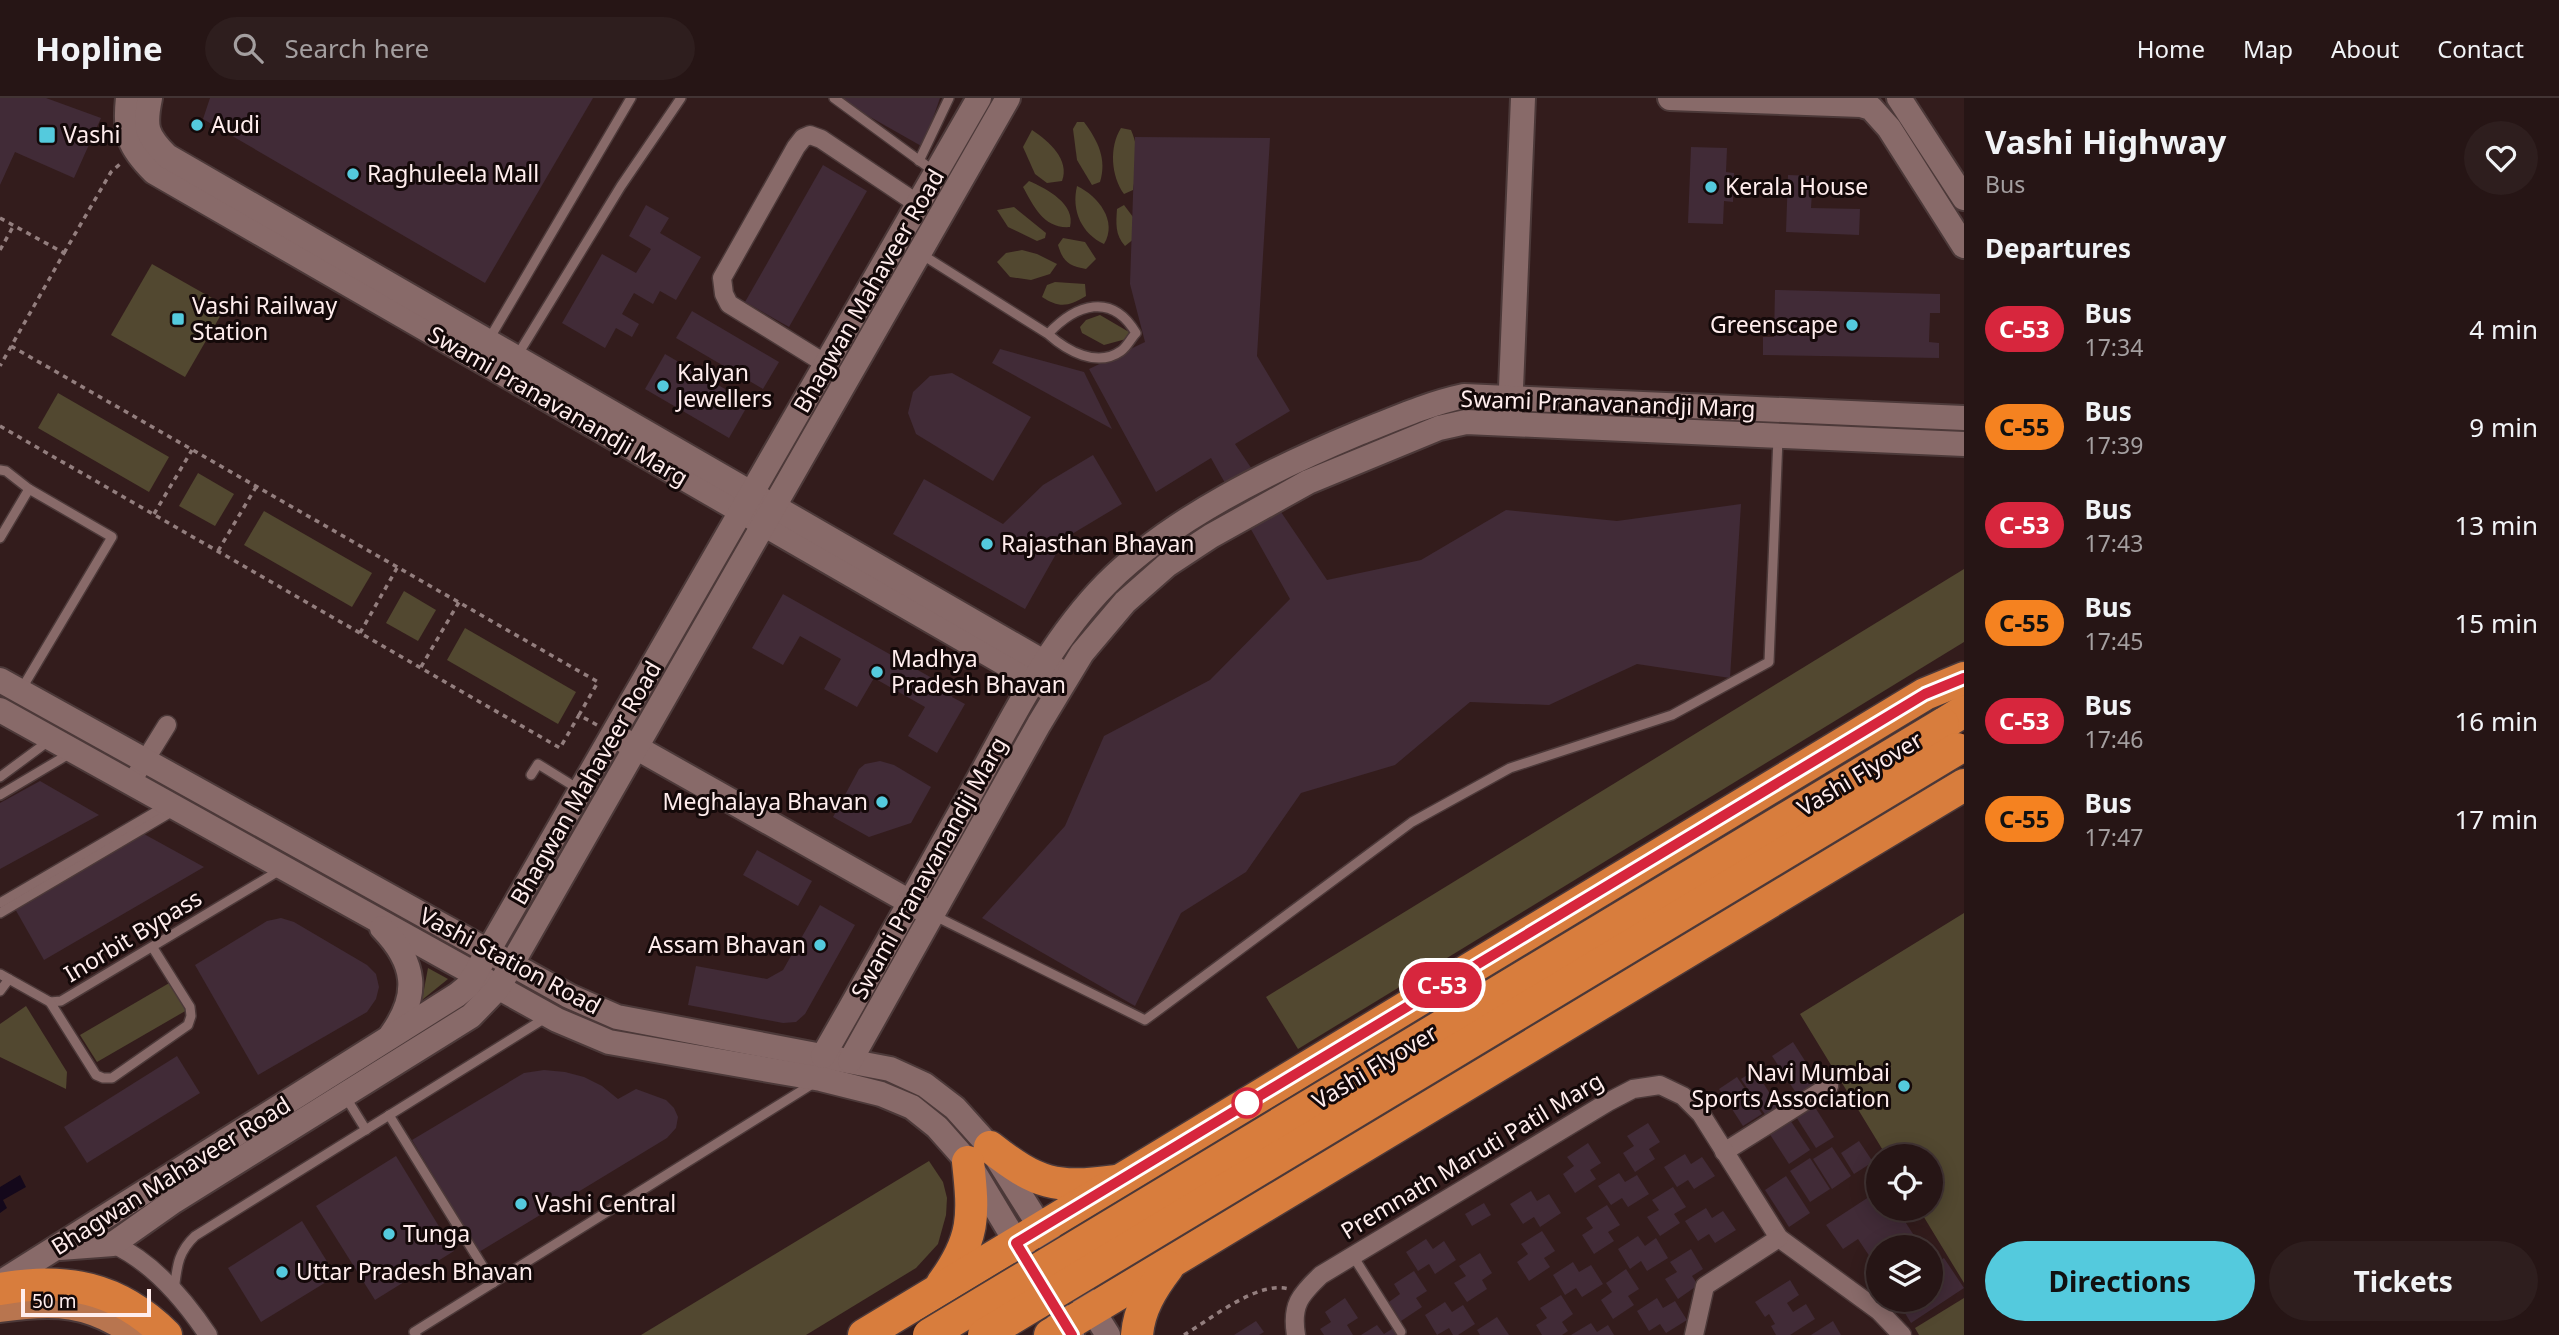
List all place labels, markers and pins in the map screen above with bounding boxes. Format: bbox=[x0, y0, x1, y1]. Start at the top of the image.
place label: Audi bbox=[211, 108, 260, 140]
marker: Audi bbox=[189, 117, 205, 133]
place label: Vashi bbox=[63, 118, 120, 150]
marker: Vashi bbox=[37, 125, 57, 145]
place label: Raghuleela Mall bbox=[367, 157, 539, 189]
marker: Raghuleela Mall bbox=[345, 166, 361, 182]
place label: Kerala House bbox=[1725, 170, 1868, 202]
marker: Kerala House bbox=[1703, 179, 1719, 195]
place label: Vashi Railway Station bbox=[192, 289, 337, 347]
place label: Greenscape bbox=[1710, 308, 1838, 340]
marker: Vashi Railway Station bbox=[170, 311, 186, 327]
marker: Greenscape bbox=[1844, 317, 1860, 333]
place label: Kalyan Jewellers bbox=[675, 356, 772, 414]
marker: Kalyan Jewellers bbox=[655, 378, 671, 394]
place label: Rajasthan Bhavan bbox=[1001, 527, 1195, 559]
marker: Rajasthan Bhavan bbox=[979, 536, 995, 552]
place label: Madhya Pradesh Bhavan bbox=[891, 642, 1066, 700]
marker: Madhya Pradesh Bhavan bbox=[869, 664, 885, 680]
place label: Meghalaya Bhavan bbox=[663, 785, 868, 817]
marker: Meghalaya Bhavan bbox=[874, 794, 890, 810]
place label: Assam Bhavan bbox=[648, 928, 806, 960]
marker: Assam Bhavan bbox=[812, 937, 828, 953]
place label: Navi Mumbai Sports Association bbox=[1692, 1056, 1890, 1114]
marker: Navi Mumbai Sports Association bbox=[1896, 1078, 1912, 1094]
unlabelled marker bbox=[1232, 1088, 1262, 1118]
place label: Vashi Central bbox=[535, 1187, 676, 1219]
marker: Vashi Central bbox=[513, 1196, 529, 1212]
place label: Tunga bbox=[403, 1217, 470, 1249]
marker: Tunga bbox=[381, 1226, 397, 1242]
place label: Uttar Pradesh Bhavan bbox=[296, 1255, 533, 1287]
marker: Uttar Pradesh Bhavan bbox=[274, 1264, 290, 1280]

